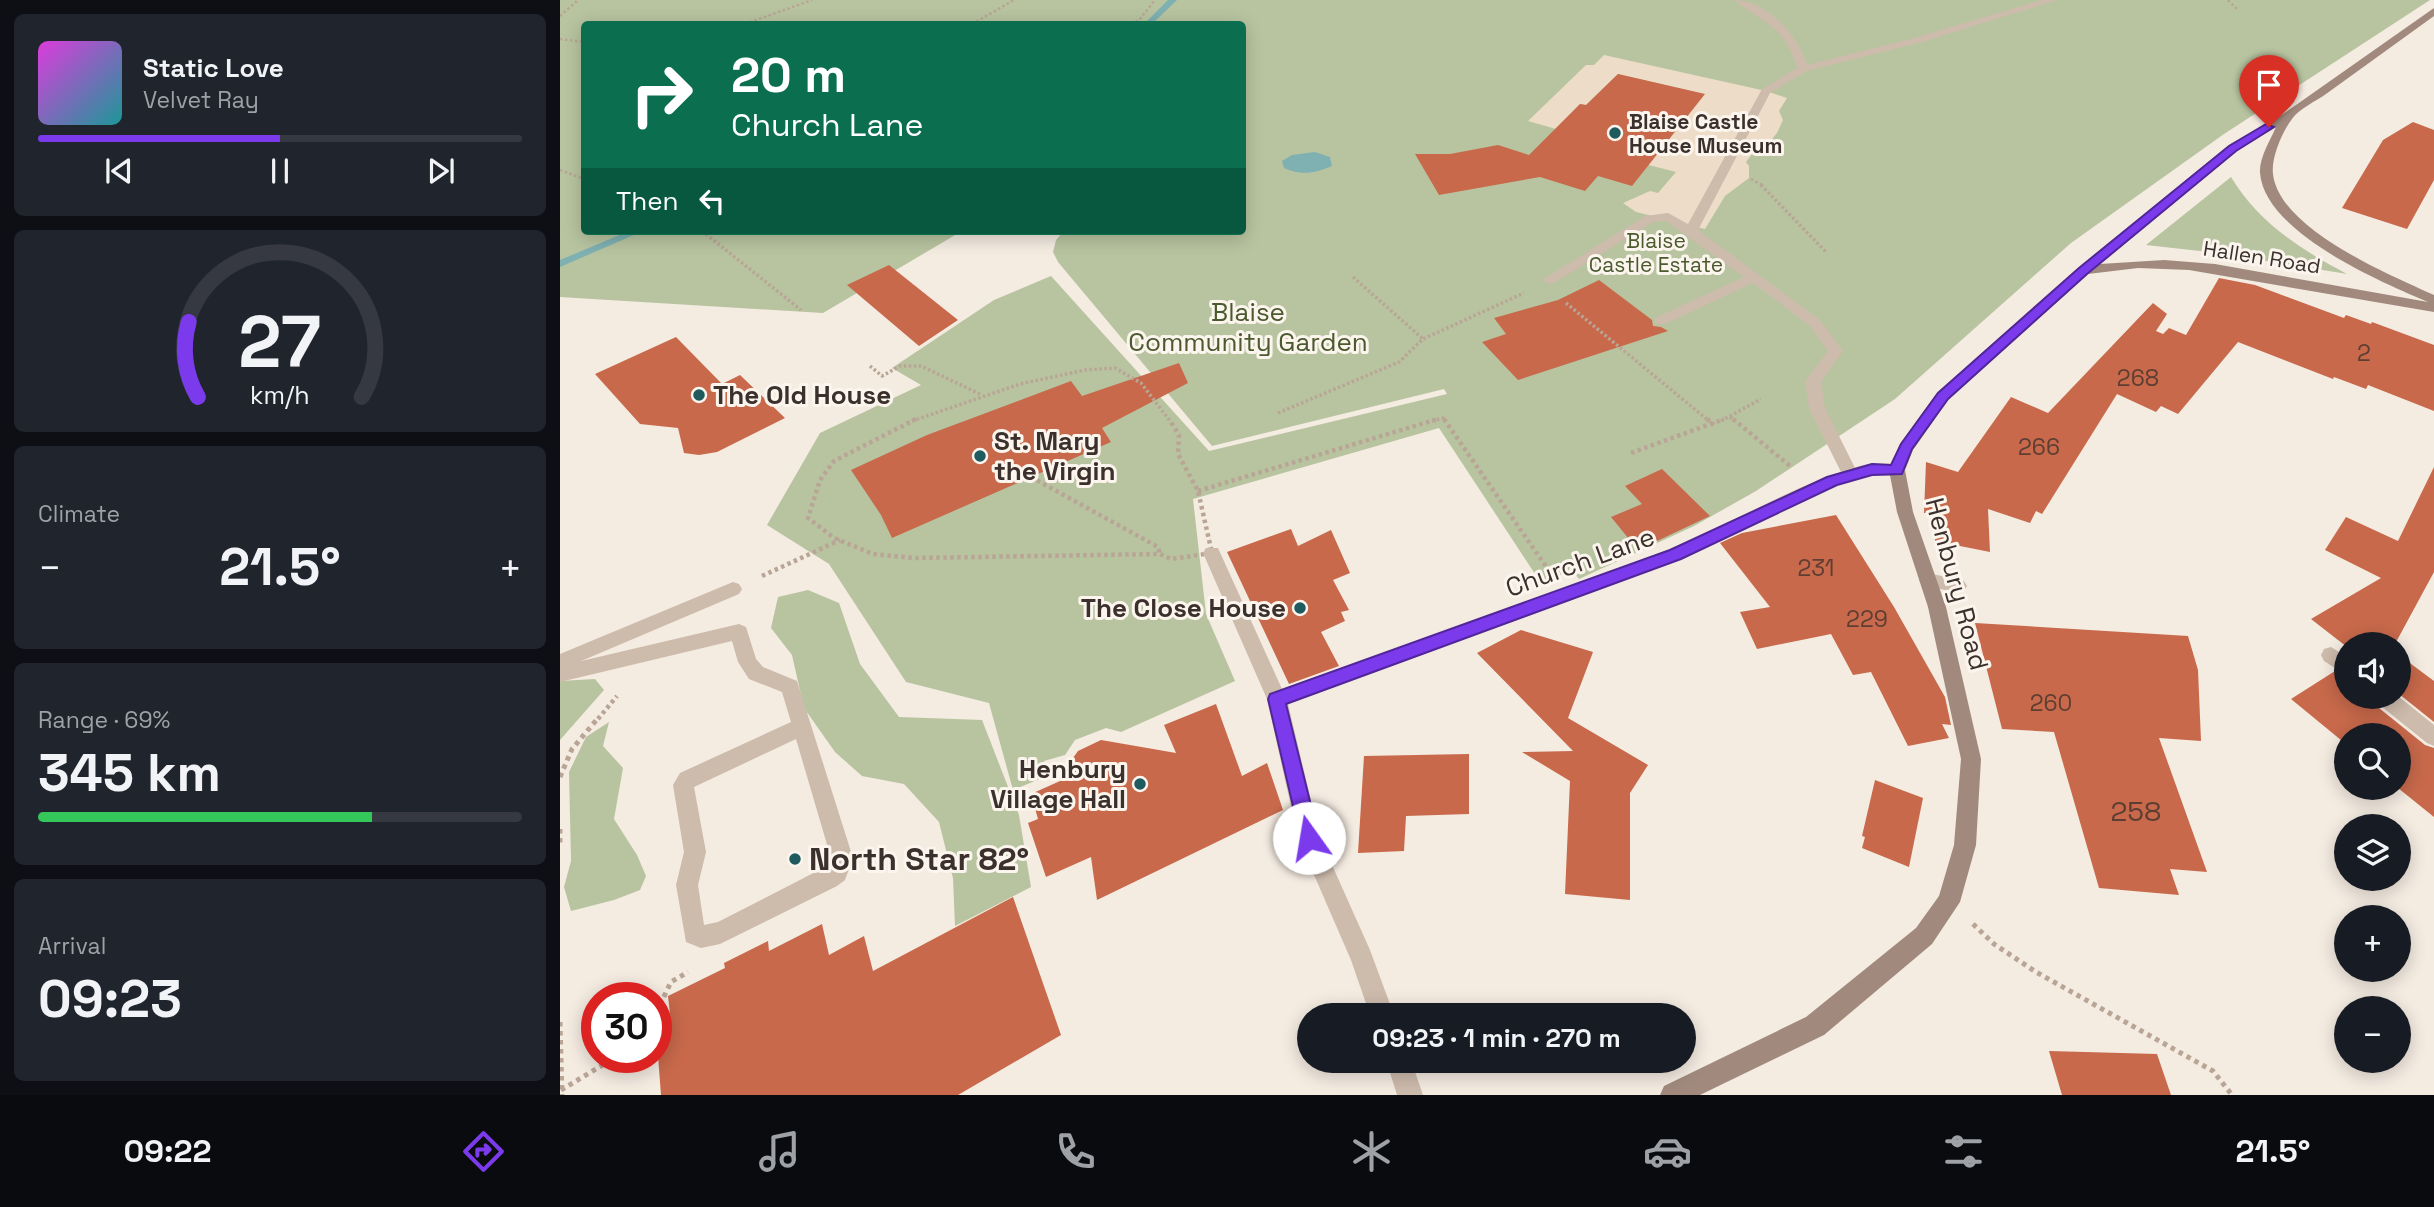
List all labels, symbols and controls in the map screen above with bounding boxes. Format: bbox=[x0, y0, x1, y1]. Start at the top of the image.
text: 20 m bbox=[731, 44, 846, 106]
icon: right bbox=[616, 49, 707, 140]
text: Static Love bbox=[143, 51, 284, 85]
pin bbox=[2239, 55, 2299, 127]
icon: arrive bbox=[2250, 66, 2288, 104]
text: Velvet Ray bbox=[143, 85, 259, 115]
text: Church Lane bbox=[731, 105, 923, 145]
place label: Blaise Castle House Museum bbox=[1629, 108, 1782, 159]
marker: Blaise Castle House Museum bbox=[1607, 125, 1623, 141]
icon: previous bbox=[100, 152, 138, 190]
icon: pause bbox=[261, 152, 299, 190]
icon: next bbox=[422, 152, 460, 190]
icon: left bbox=[693, 182, 731, 220]
text: Then bbox=[616, 184, 679, 218]
park label: Blaise Castle Estate bbox=[1589, 227, 1723, 278]
street label: Hallen Road bbox=[2201, 234, 2323, 280]
park label: Blaise Community Garden bbox=[1128, 295, 1368, 359]
text: 27 bbox=[239, 296, 321, 389]
house number: 2 bbox=[2357, 338, 2371, 368]
house number: 268 bbox=[2117, 363, 2159, 393]
place label: The Old House bbox=[713, 378, 891, 412]
text: km/h bbox=[250, 379, 310, 411]
marker: The Old House bbox=[691, 387, 707, 403]
place label: St. Mary the Virgin bbox=[994, 424, 1116, 488]
house number: 266 bbox=[2018, 432, 2060, 462]
marker: St. Mary the Virgin bbox=[972, 448, 988, 464]
street label: Henbury Road bbox=[1918, 494, 1996, 674]
text: Climate bbox=[38, 499, 120, 529]
street label: Church Lane bbox=[1501, 519, 1659, 605]
text: 21.5° bbox=[219, 534, 341, 600]
text: − bbox=[38, 544, 62, 592]
text: + bbox=[498, 544, 522, 592]
house number: 231 bbox=[1798, 553, 1834, 583]
place label: The Close House bbox=[1081, 591, 1286, 625]
marker: The Close House bbox=[1292, 600, 1308, 616]
house number: 229 bbox=[1846, 604, 1888, 634]
map controls bbox=[2334, 632, 2411, 1073]
button: sound bbox=[2334, 632, 2411, 709]
house number: 260 bbox=[2030, 688, 2072, 718]
text: Range · 69% bbox=[38, 705, 170, 735]
button: search bbox=[2334, 723, 2411, 800]
text: 345 km bbox=[38, 740, 221, 806]
place label: Henbury Village Hall bbox=[990, 752, 1126, 816]
marker: Henbury Village Hall bbox=[1132, 776, 1148, 792]
house number: 258 bbox=[2110, 793, 2162, 829]
position arrow bbox=[1272, 801, 1346, 875]
button: layers bbox=[2334, 814, 2411, 891]
place label: North Star 82° bbox=[809, 839, 1029, 879]
marker: North Star 82° bbox=[787, 851, 803, 867]
button: + bbox=[2334, 905, 2411, 982]
text: Arrival bbox=[38, 931, 106, 961]
text: 09:23 bbox=[38, 966, 182, 1032]
speed limit sign: 30 bbox=[581, 982, 672, 1073]
button: − bbox=[2334, 996, 2411, 1073]
text: 09:23 · 1 min · 270 m bbox=[1372, 1021, 1621, 1055]
icon: directions bbox=[459, 1127, 508, 1176]
icon: music bbox=[755, 1127, 804, 1176]
icon: phone bbox=[1051, 1127, 1100, 1176]
icon: climate bbox=[1347, 1127, 1396, 1176]
icon: car bbox=[1643, 1127, 1692, 1176]
icon: filters bbox=[1939, 1127, 1988, 1176]
text: 09:22 bbox=[124, 1131, 212, 1171]
text: 21.5° bbox=[2236, 1131, 2310, 1171]

